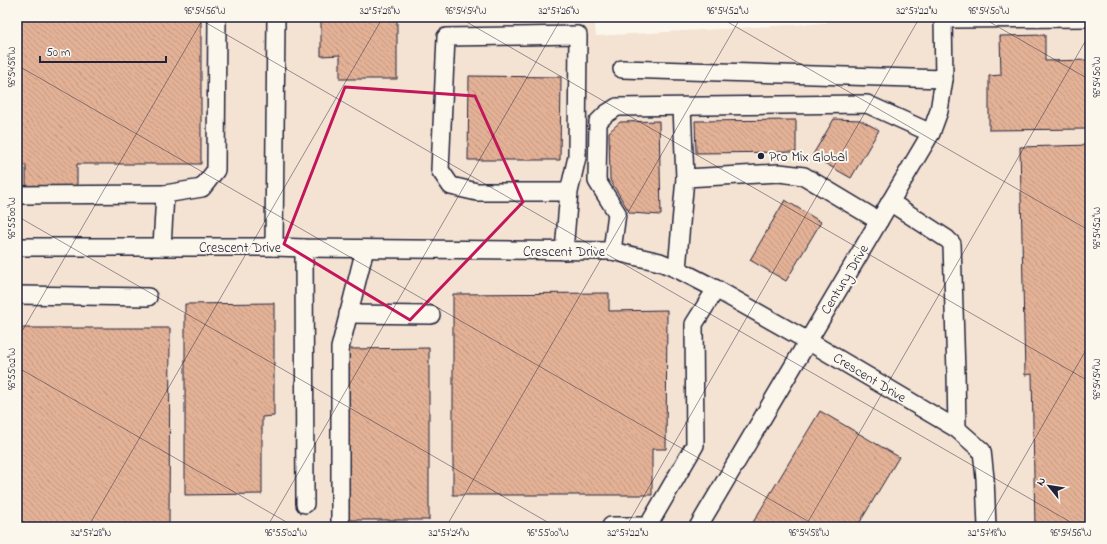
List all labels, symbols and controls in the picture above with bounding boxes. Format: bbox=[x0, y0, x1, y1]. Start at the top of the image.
text: 96°54'56"W bbox=[184, 4, 226, 19]
text: 32°57'28"N bbox=[360, 4, 400, 19]
text: 96°54'54"W bbox=[446, 4, 487, 19]
text: 32°57'26"N bbox=[538, 4, 580, 19]
text: 96°54'52"W bbox=[707, 4, 749, 19]
text: 32°57'22"N bbox=[896, 4, 938, 19]
text: 96°54'50"W bbox=[968, 4, 1010, 19]
scale bar bbox=[40, 38, 166, 64]
text: 50 m bbox=[46, 44, 70, 62]
text: 96°54'58"W bbox=[5, 46, 20, 87]
text: 96°54'50"W bbox=[1090, 56, 1105, 98]
place label: Pro Mix Global bbox=[769, 147, 847, 168]
marker: Pro Mix Global bbox=[756, 151, 766, 161]
text: 96°55'00"W bbox=[5, 197, 20, 239]
text: 96°54'52"W bbox=[1090, 207, 1105, 249]
street label: Crescent Drive bbox=[199, 238, 282, 259]
street label: Century Drive bbox=[816, 240, 876, 319]
street label: Crescent Drive bbox=[523, 242, 606, 263]
text: 96°55'02"W bbox=[5, 348, 20, 390]
street label: Crescent Drive bbox=[829, 348, 911, 409]
text: 96°54'54"W bbox=[1090, 358, 1105, 399]
north arrow bbox=[1029, 466, 1069, 506]
text: N bbox=[1032, 474, 1050, 489]
text: 32°57'28"N bbox=[71, 526, 111, 541]
text: 96°55'02"W bbox=[265, 526, 307, 541]
text: 32°57'24"N bbox=[429, 526, 470, 541]
text: 96°55'00"W bbox=[527, 526, 569, 541]
text: 32°57'22"N bbox=[607, 526, 649, 541]
text: 96°54'58"W bbox=[789, 526, 830, 541]
text: 32°57'18"N bbox=[968, 526, 1007, 541]
text: 96°54'56"W bbox=[1050, 526, 1092, 541]

